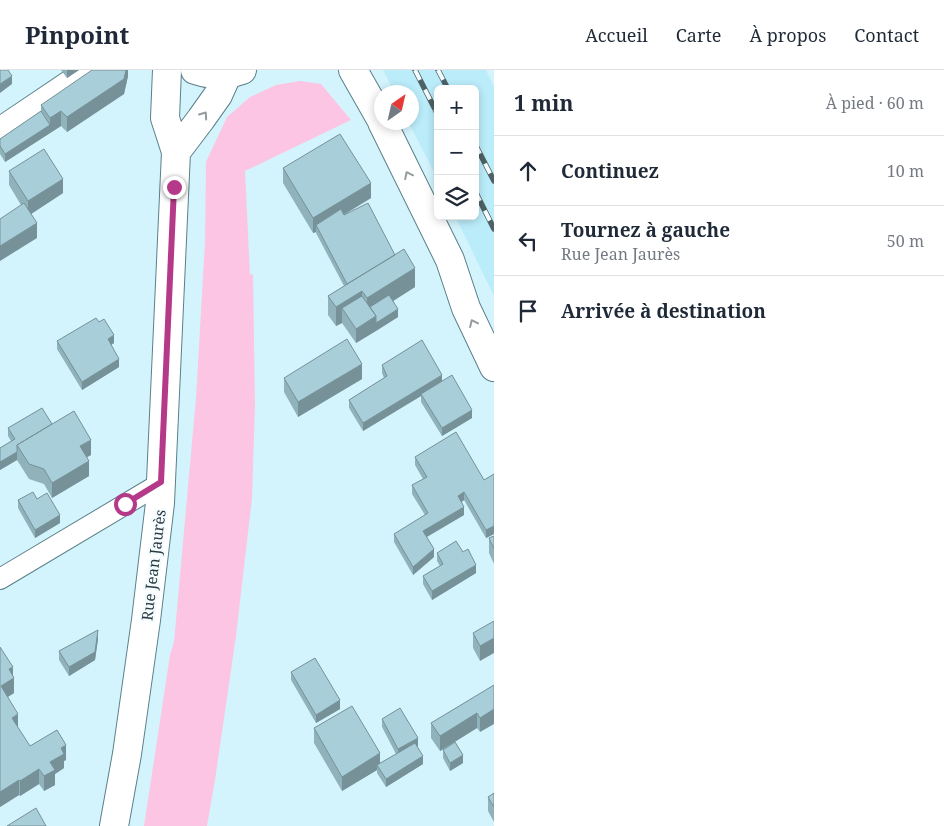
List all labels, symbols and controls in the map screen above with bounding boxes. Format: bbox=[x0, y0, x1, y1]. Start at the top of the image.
text: Pinpoint bbox=[25, 18, 129, 51]
text: Accueil bbox=[585, 23, 648, 47]
text: Carte bbox=[676, 23, 721, 47]
text: À propos bbox=[749, 23, 826, 47]
text: Contact bbox=[854, 23, 919, 47]
north arrow bbox=[374, 85, 419, 130]
map controls bbox=[434, 85, 479, 220]
button: + bbox=[434, 85, 479, 130]
text: 1 min bbox=[514, 89, 573, 117]
text: À pied · 60 m bbox=[826, 92, 924, 114]
one-way arrow bbox=[198, 111, 207, 121]
button: − bbox=[434, 130, 479, 175]
icon: ahead bbox=[514, 157, 542, 185]
text: Continuez bbox=[561, 158, 659, 184]
text: 10 m bbox=[887, 160, 924, 182]
one-way arrow bbox=[404, 171, 414, 180]
button: layers bbox=[434, 175, 479, 220]
route end bbox=[163, 176, 186, 199]
text: Tournez à gauche bbox=[561, 217, 730, 243]
icon: left bbox=[514, 227, 542, 255]
text: 50 m bbox=[887, 230, 924, 252]
text: Rue Jean Jaurès bbox=[561, 243, 680, 265]
icon: arrive bbox=[514, 297, 542, 325]
text: Arrivée à destination bbox=[561, 298, 766, 324]
one-way arrow bbox=[469, 319, 479, 328]
route start bbox=[114, 493, 137, 516]
street label: Rue Jean Jaurès bbox=[136, 508, 170, 622]

